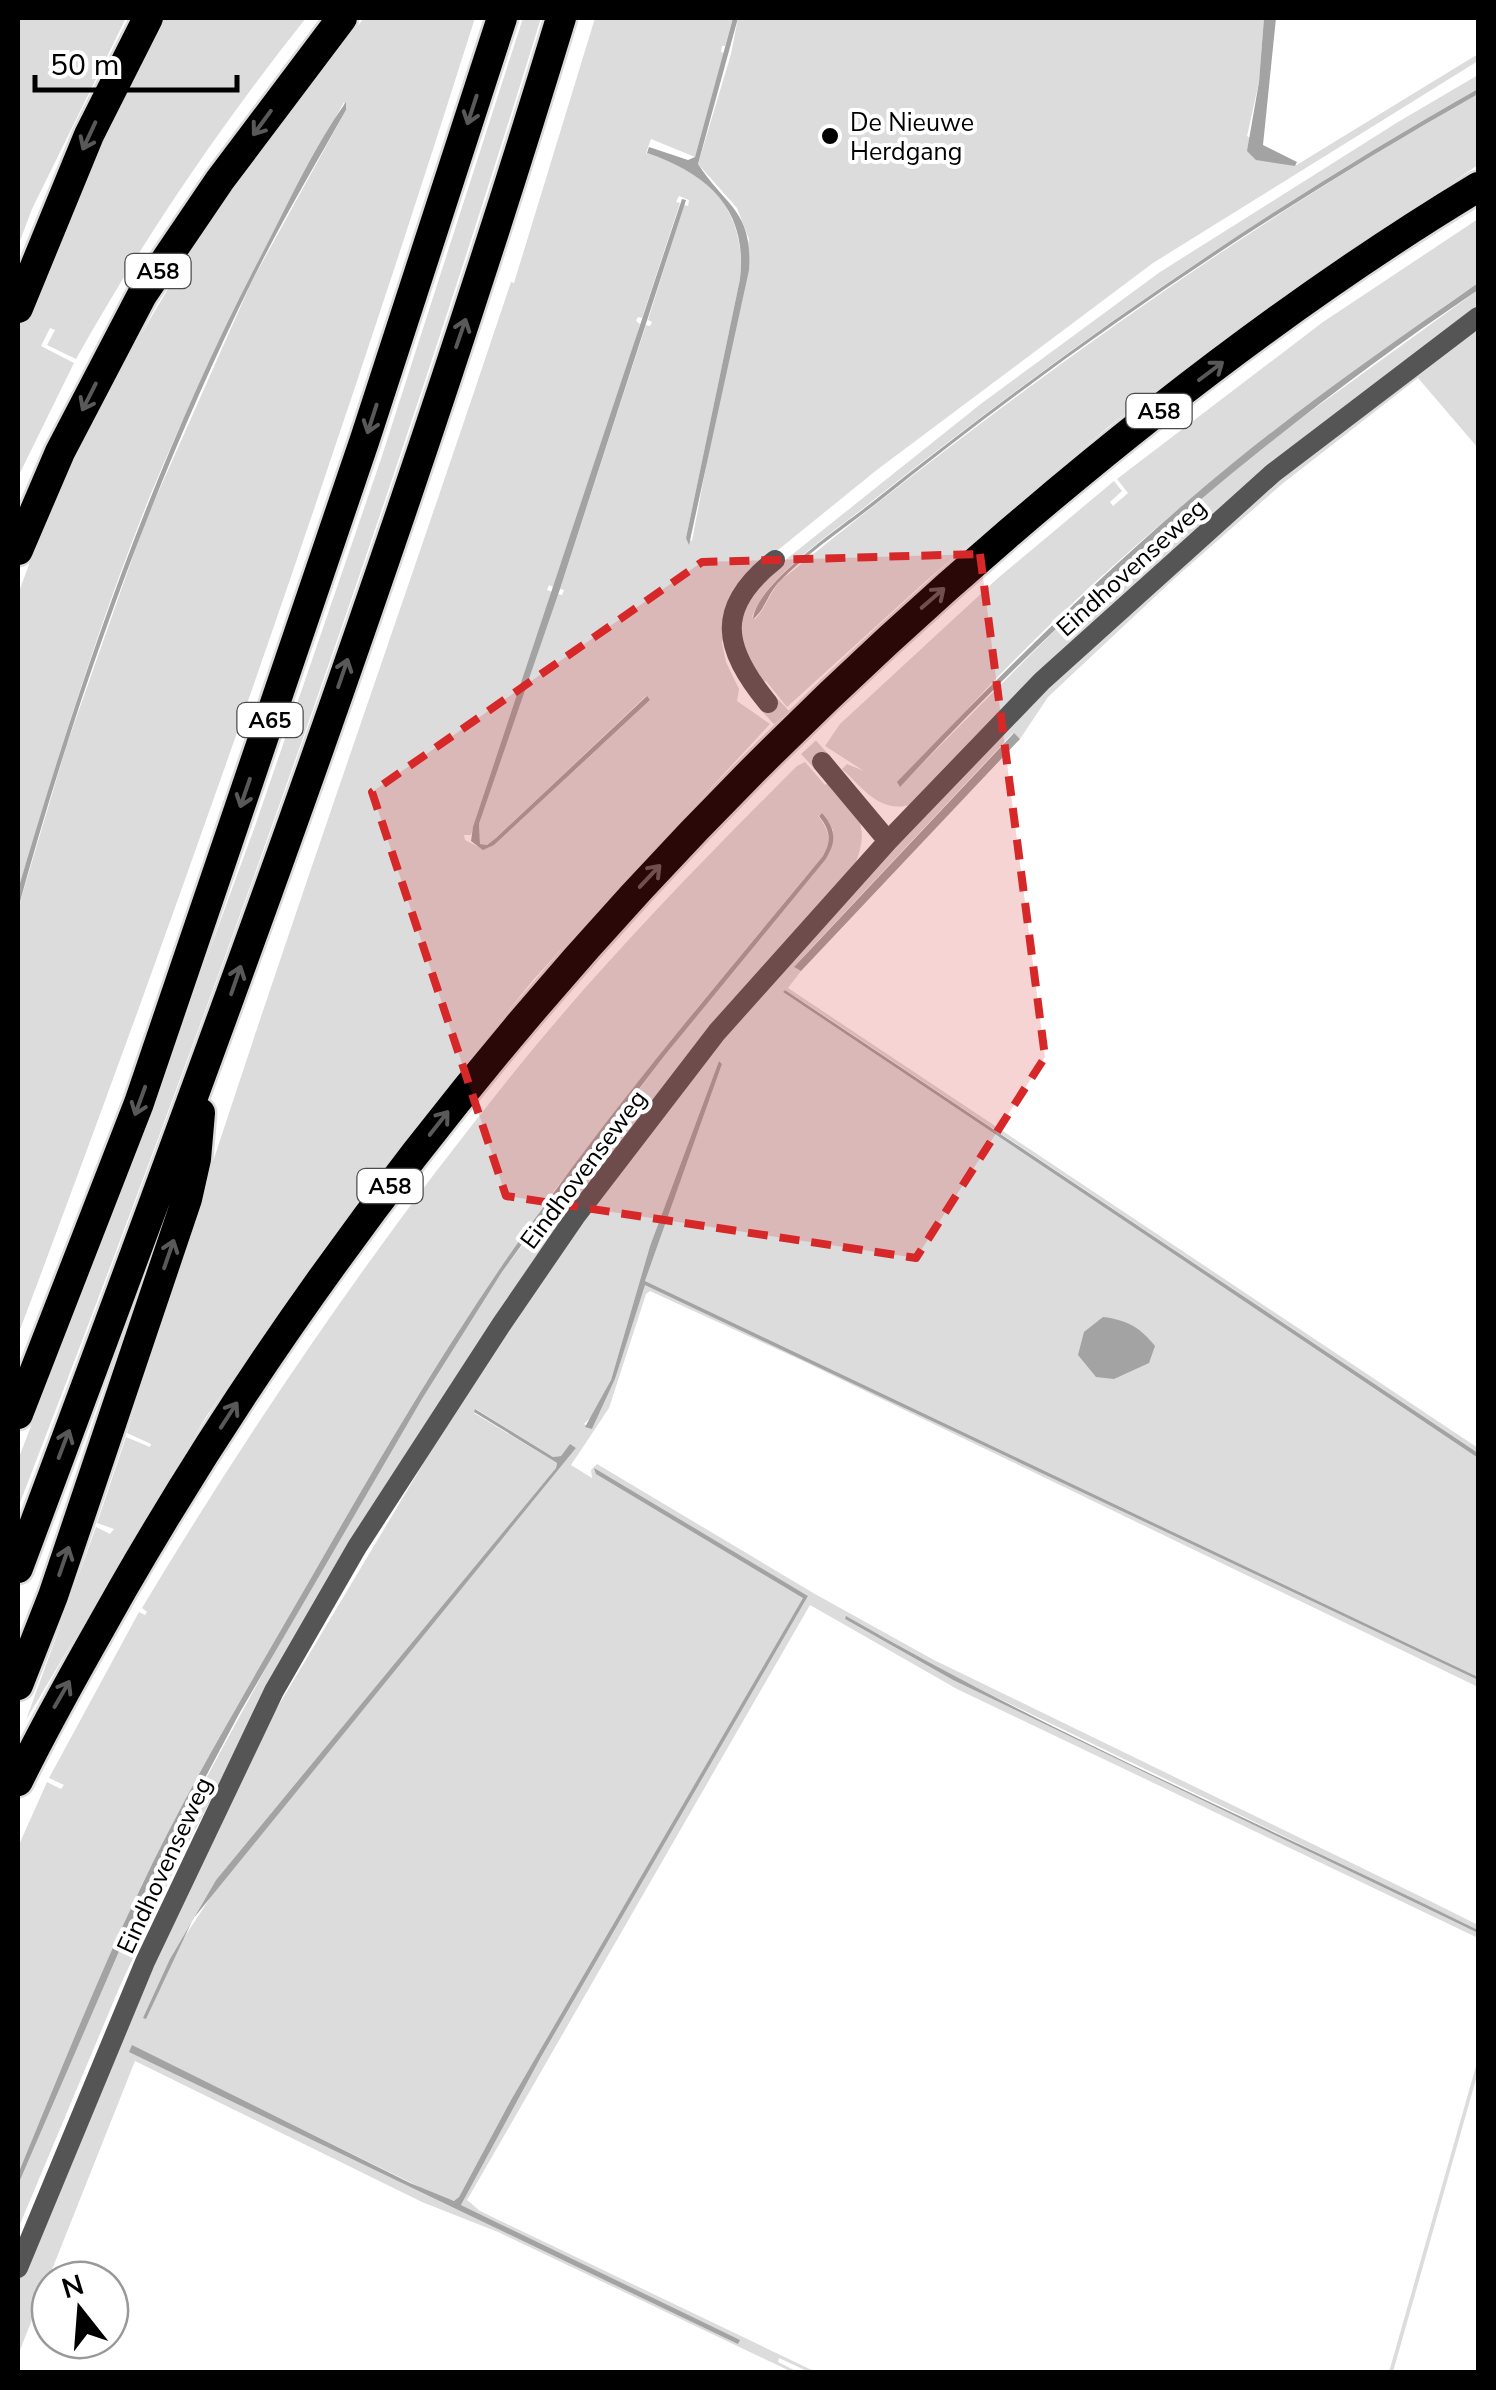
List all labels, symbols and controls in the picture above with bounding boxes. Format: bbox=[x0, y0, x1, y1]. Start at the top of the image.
scale bar bbox=[35, 30, 238, 92]
text: 50 m bbox=[50, 45, 119, 86]
one-way arrow bbox=[462, 94, 480, 126]
place label: De Nieuwe Herdgang bbox=[850, 106, 974, 169]
one-way arrow bbox=[252, 109, 273, 136]
one-way arrow bbox=[79, 120, 97, 151]
marker: De Nieuwe Herdgang bbox=[819, 125, 841, 147]
road number: A58 bbox=[126, 254, 190, 288]
one-way arrow bbox=[453, 318, 471, 349]
one-way arrow bbox=[1198, 360, 1224, 382]
one-way arrow bbox=[79, 382, 98, 412]
road number: A58 bbox=[1126, 394, 1192, 428]
one-way arrow bbox=[362, 403, 380, 435]
street label: Eindhovenseweg bbox=[1049, 491, 1214, 644]
one-way arrow bbox=[920, 587, 945, 610]
one-way arrow bbox=[336, 658, 354, 690]
road number: A65 bbox=[238, 703, 302, 737]
one-way arrow bbox=[234, 777, 252, 809]
one-way arrow bbox=[638, 864, 661, 889]
one-way arrow bbox=[228, 965, 246, 996]
street label: Eindhovenseweg bbox=[513, 1083, 655, 1256]
one-way arrow bbox=[130, 1084, 148, 1115]
one-way arrow bbox=[428, 1110, 449, 1137]
road number: A58 bbox=[358, 1169, 422, 1203]
one-way arrow bbox=[161, 1238, 179, 1270]
one-way arrow bbox=[219, 1402, 239, 1430]
one-way arrow bbox=[56, 1429, 74, 1460]
one-way arrow bbox=[57, 1546, 75, 1578]
one-way arrow bbox=[53, 1680, 73, 1709]
street label: Eindhovenseweg bbox=[109, 1772, 221, 1959]
north arrow bbox=[30, 2260, 130, 2360]
text: N bbox=[57, 2266, 89, 2308]

